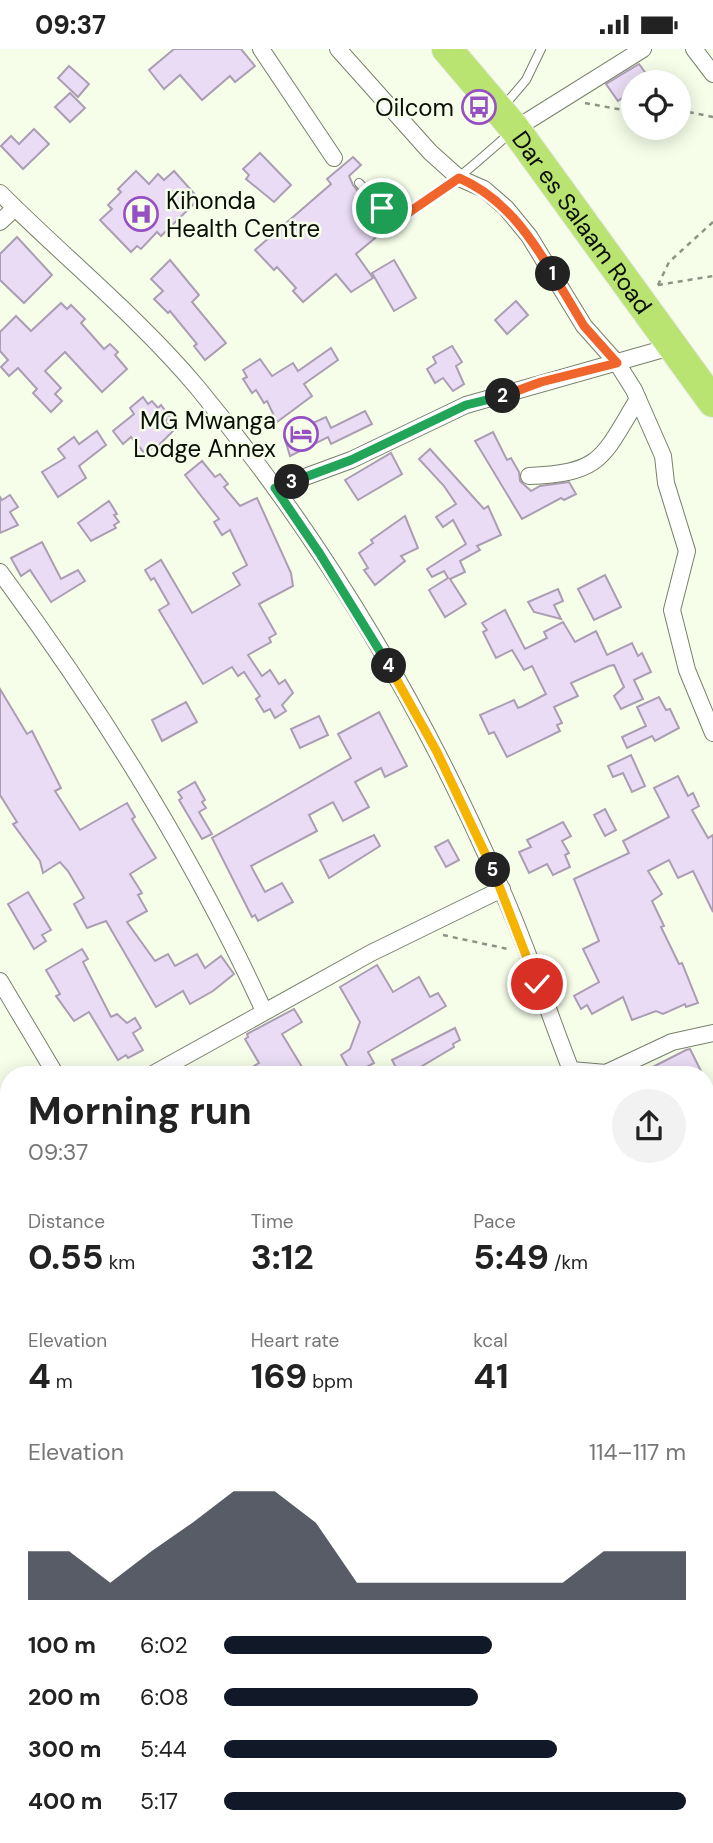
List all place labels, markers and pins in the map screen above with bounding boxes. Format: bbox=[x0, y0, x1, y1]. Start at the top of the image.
bus stop icon: Oilcom bbox=[460, 88, 498, 126]
place label: Oilcom bbox=[375, 92, 454, 123]
pin bbox=[352, 178, 412, 238]
place label: Kihonda Health Centre bbox=[166, 185, 320, 244]
hospital icon: Kihonda Health Centre bbox=[122, 195, 160, 233]
pin: 1 bbox=[536, 257, 570, 292]
pin: 2 bbox=[486, 379, 520, 413]
place label: MG Mwanga Lodge Annex bbox=[133, 405, 276, 464]
hotel icon: MG Mwanga Lodge Annex bbox=[282, 415, 320, 453]
pin: 3 bbox=[274, 465, 310, 499]
pin: 4 bbox=[372, 649, 406, 683]
pin: 5 bbox=[476, 853, 510, 887]
pin bbox=[507, 954, 567, 1014]

